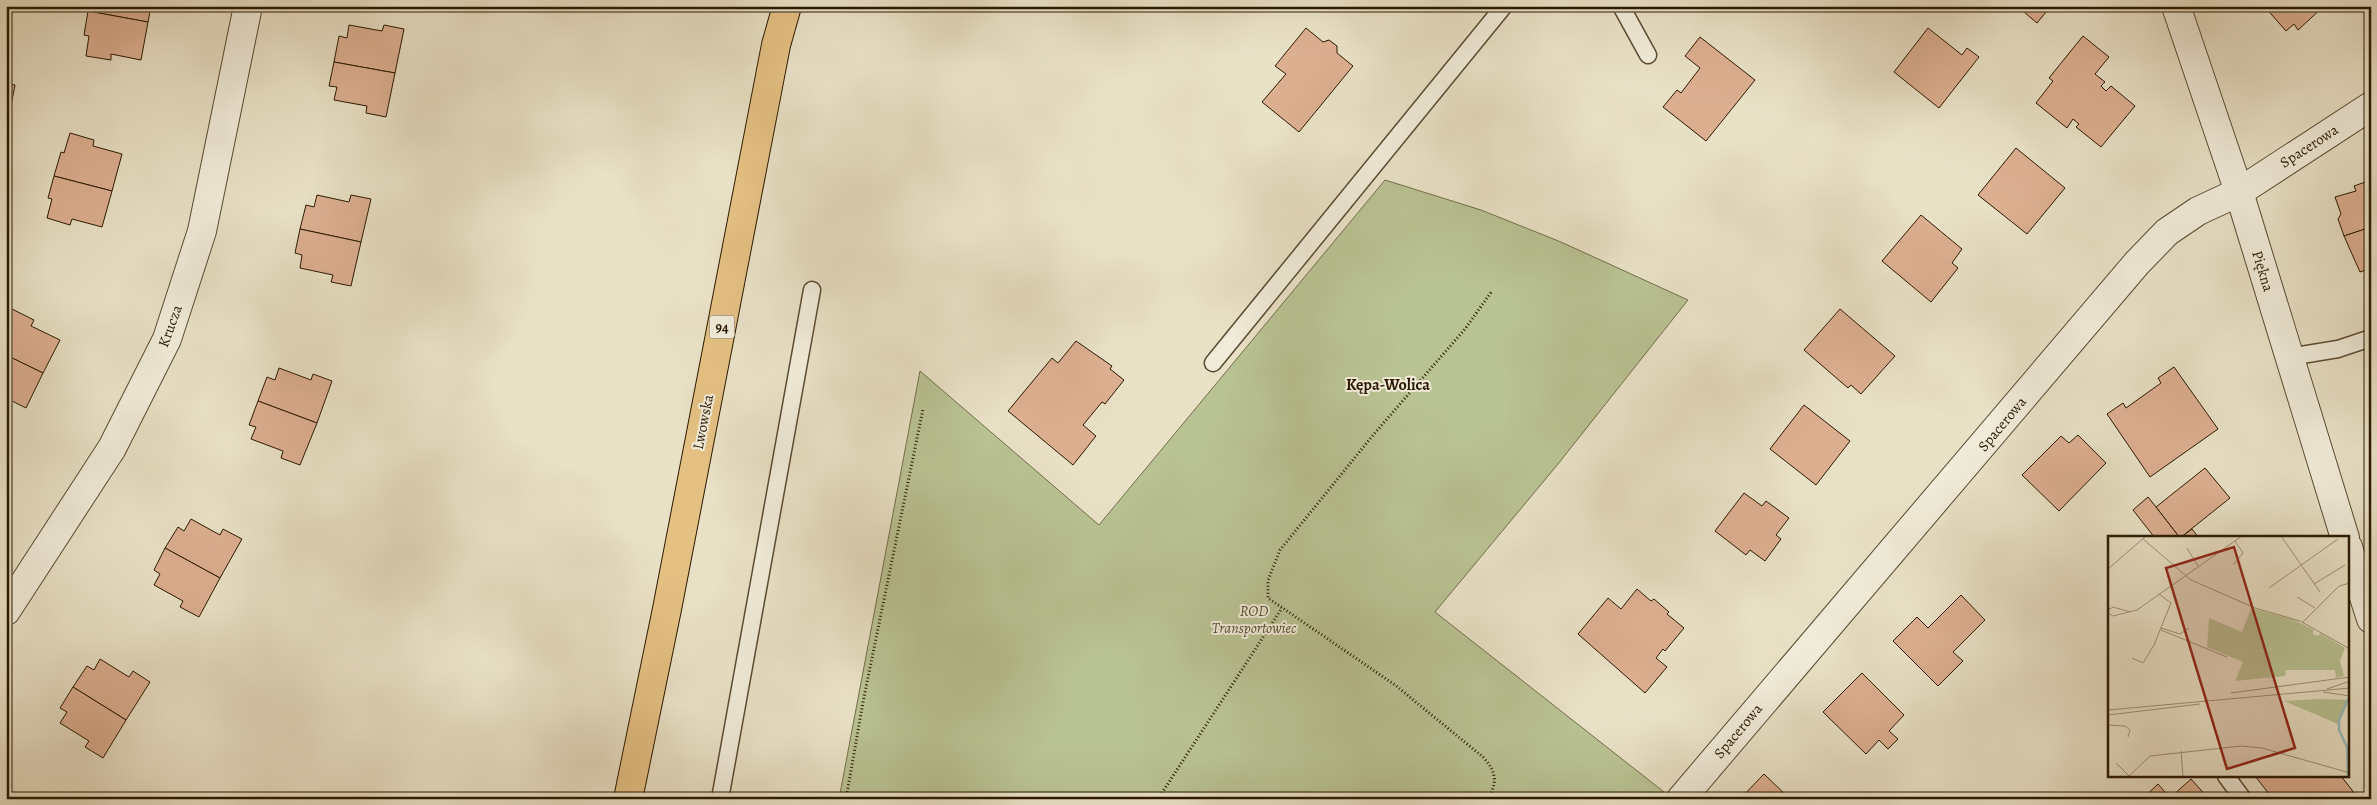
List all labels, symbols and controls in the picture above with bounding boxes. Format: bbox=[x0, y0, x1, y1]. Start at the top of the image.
street label: Spacerowa bbox=[2276, 120, 2342, 172]
street label: Piękna bbox=[2247, 248, 2279, 294]
street label: Krucza bbox=[153, 302, 187, 350]
road number: 94 bbox=[710, 316, 734, 338]
district label: Kępa-Wolica bbox=[1346, 374, 1430, 396]
street label: Spacerowa bbox=[1973, 392, 2031, 456]
street label: Lwowska bbox=[688, 393, 718, 451]
inset map bbox=[2108, 536, 2350, 778]
park label: ROD Transportowiec bbox=[1212, 601, 1297, 638]
street label: Spacerowa bbox=[1709, 699, 1767, 763]

